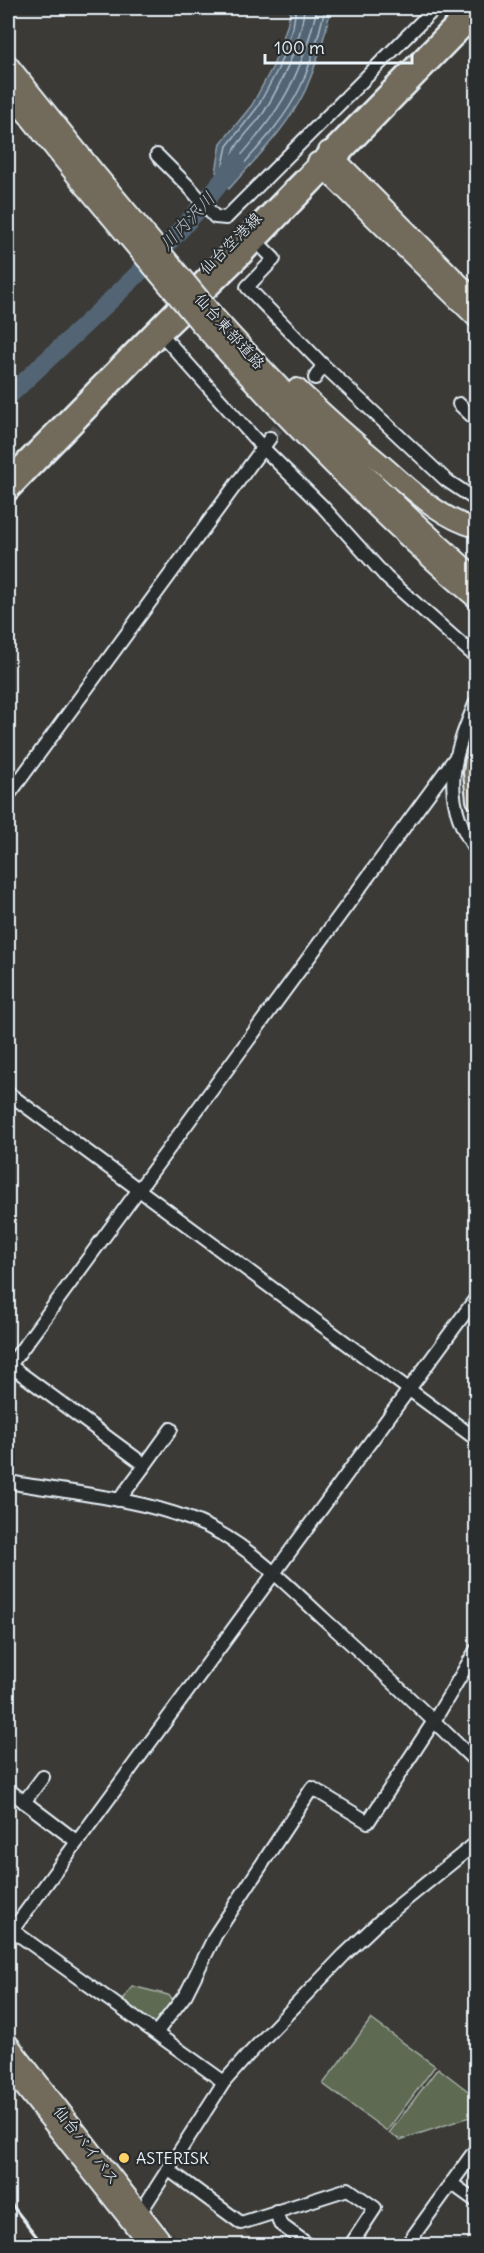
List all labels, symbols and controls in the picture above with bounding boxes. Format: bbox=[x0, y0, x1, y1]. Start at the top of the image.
scale bar bbox=[265, 27, 412, 65]
text: 100 m bbox=[274, 36, 325, 59]
water label: 川内沢川 bbox=[154, 187, 220, 255]
street label: 仙台空港線 bbox=[195, 208, 265, 278]
street label: 仙台東部道路 bbox=[190, 289, 270, 373]
street label: 仙台バイパス bbox=[50, 2101, 124, 2189]
place label: ASTERISK bbox=[136, 2148, 209, 2168]
marker: ASTERISK bbox=[117, 2151, 131, 2165]

